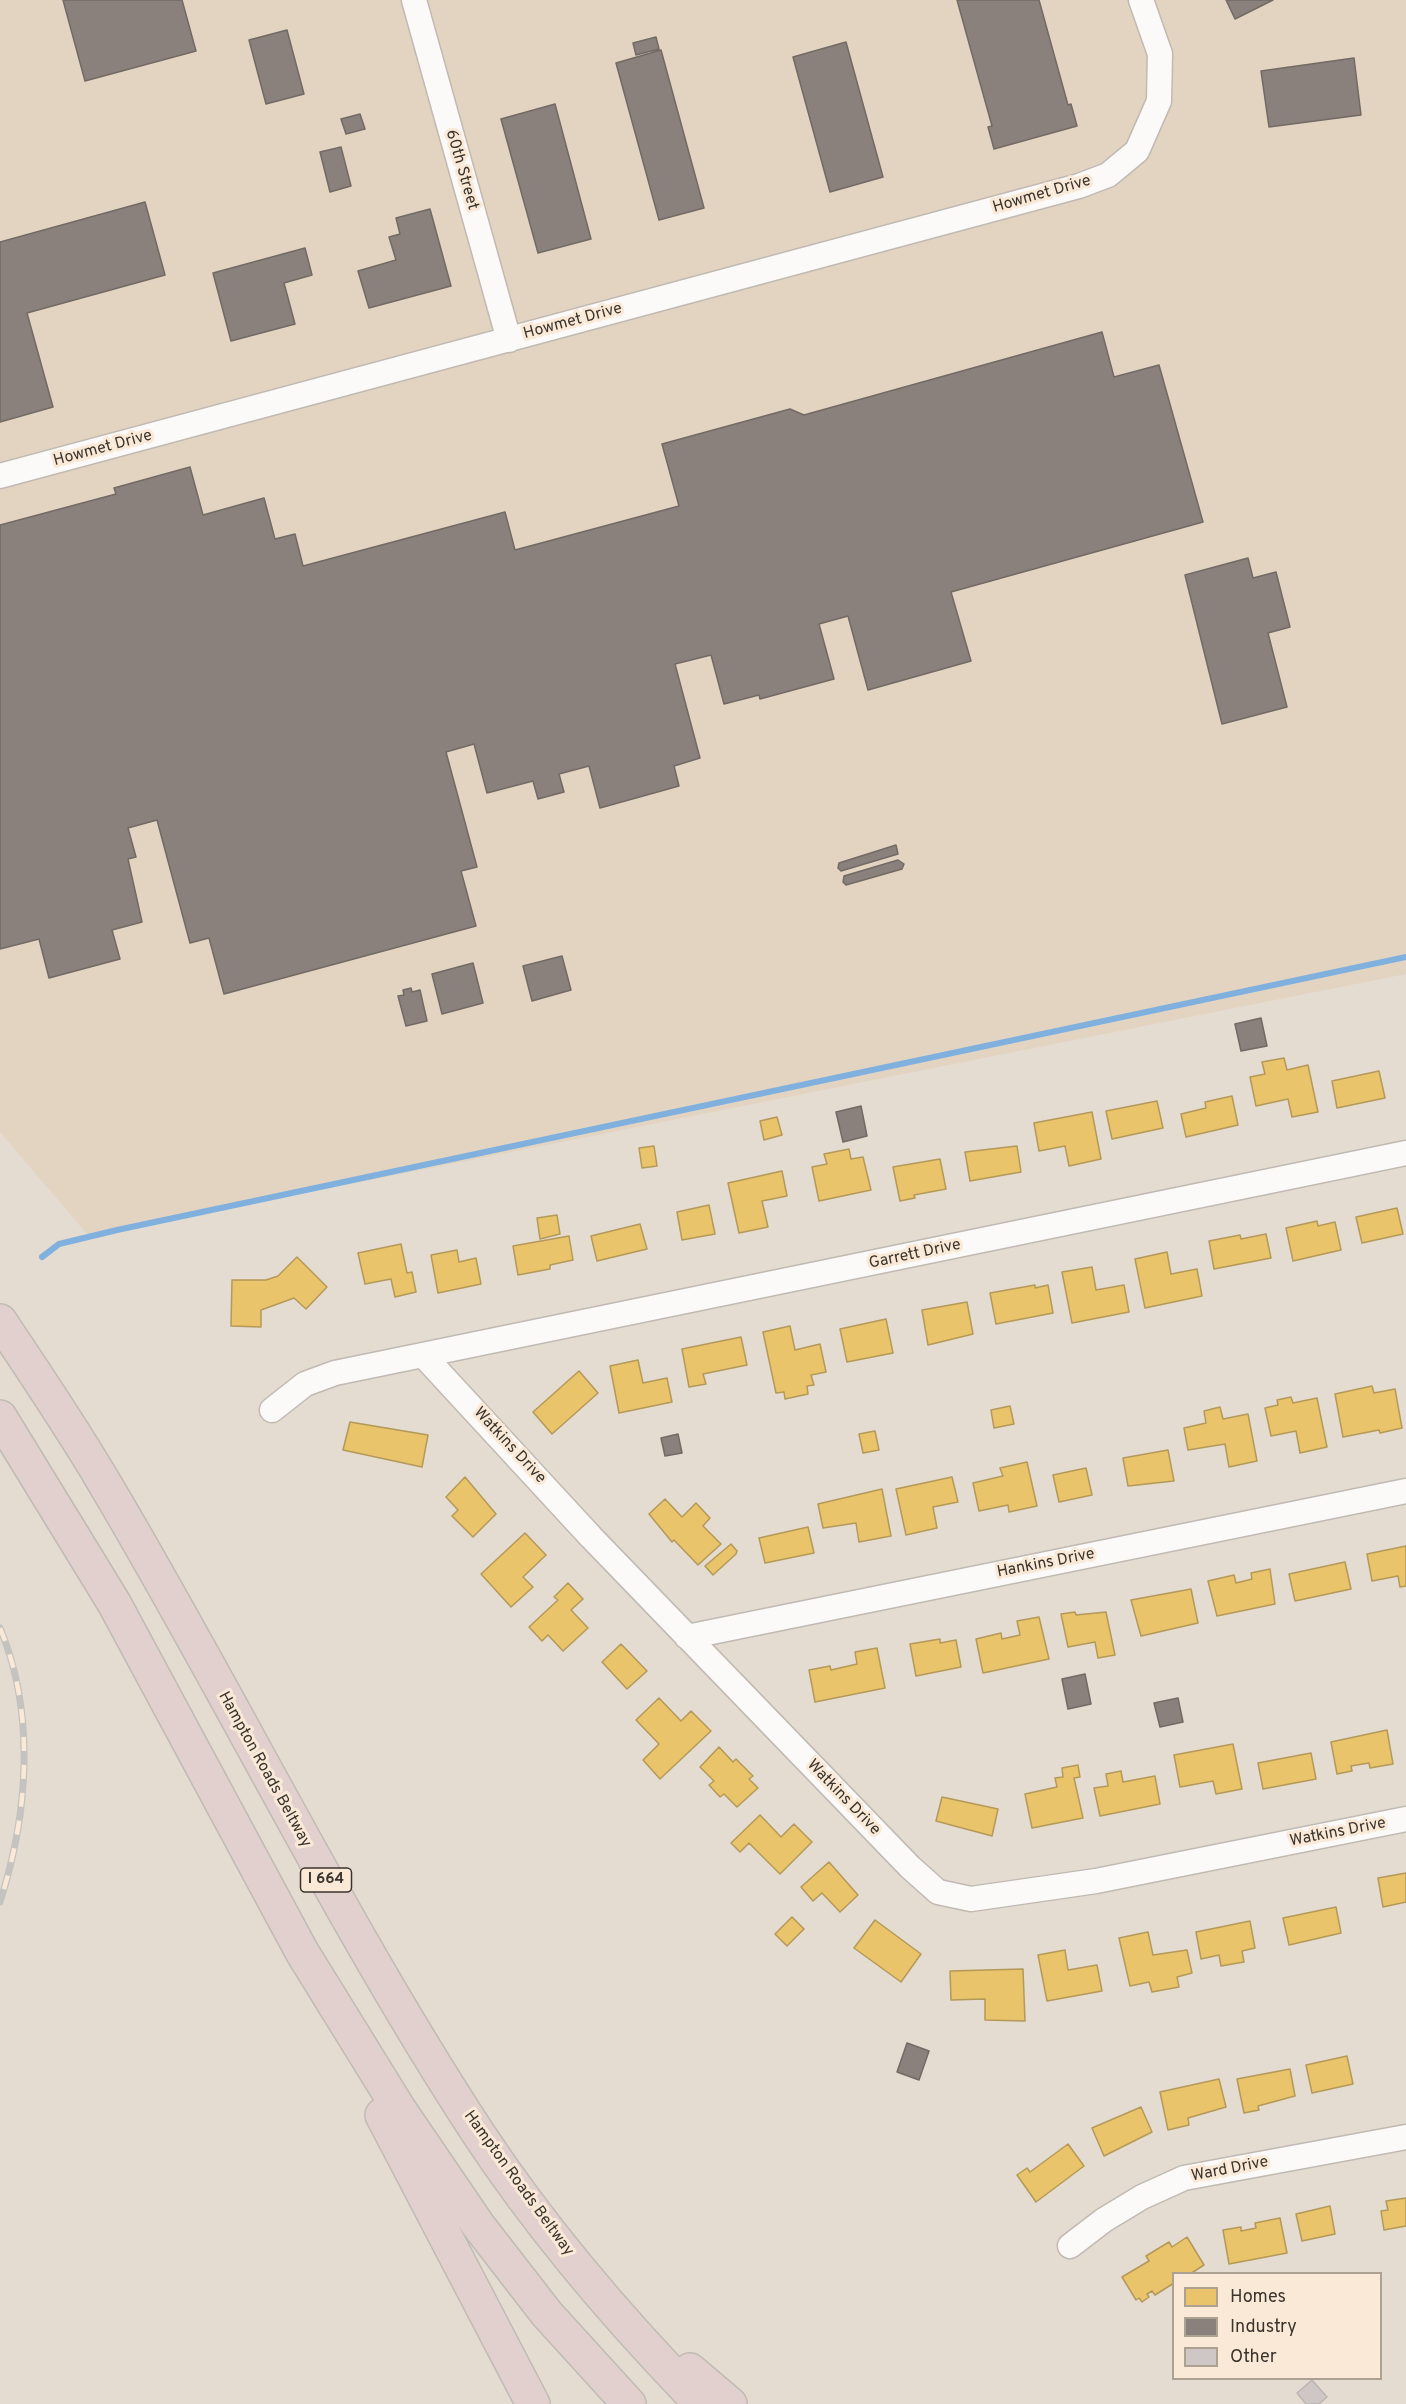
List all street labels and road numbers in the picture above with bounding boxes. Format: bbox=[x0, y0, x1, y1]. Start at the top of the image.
street label: 60th Street bbox=[440, 128, 482, 212]
street label: Howmet Drive bbox=[991, 172, 1093, 218]
street label: Howmet Drive bbox=[522, 300, 624, 344]
street label: Howmet Drive bbox=[52, 427, 154, 471]
street label: Garrett Drive bbox=[867, 1236, 963, 1274]
street label: Watkins Drive bbox=[469, 1404, 549, 1488]
street label: Hankins Drive bbox=[996, 1545, 1096, 1583]
street label: Hampton Roads Beltway bbox=[213, 1689, 315, 1851]
street label: Watkins Drive bbox=[802, 1756, 884, 1840]
street label: Watkins Drive bbox=[1288, 1814, 1388, 1852]
road number: I 664 bbox=[300, 1868, 352, 1892]
street label: Hampton Roads Beltway bbox=[459, 2108, 577, 2260]
street label: Ward Drive bbox=[1190, 2153, 1270, 2187]

